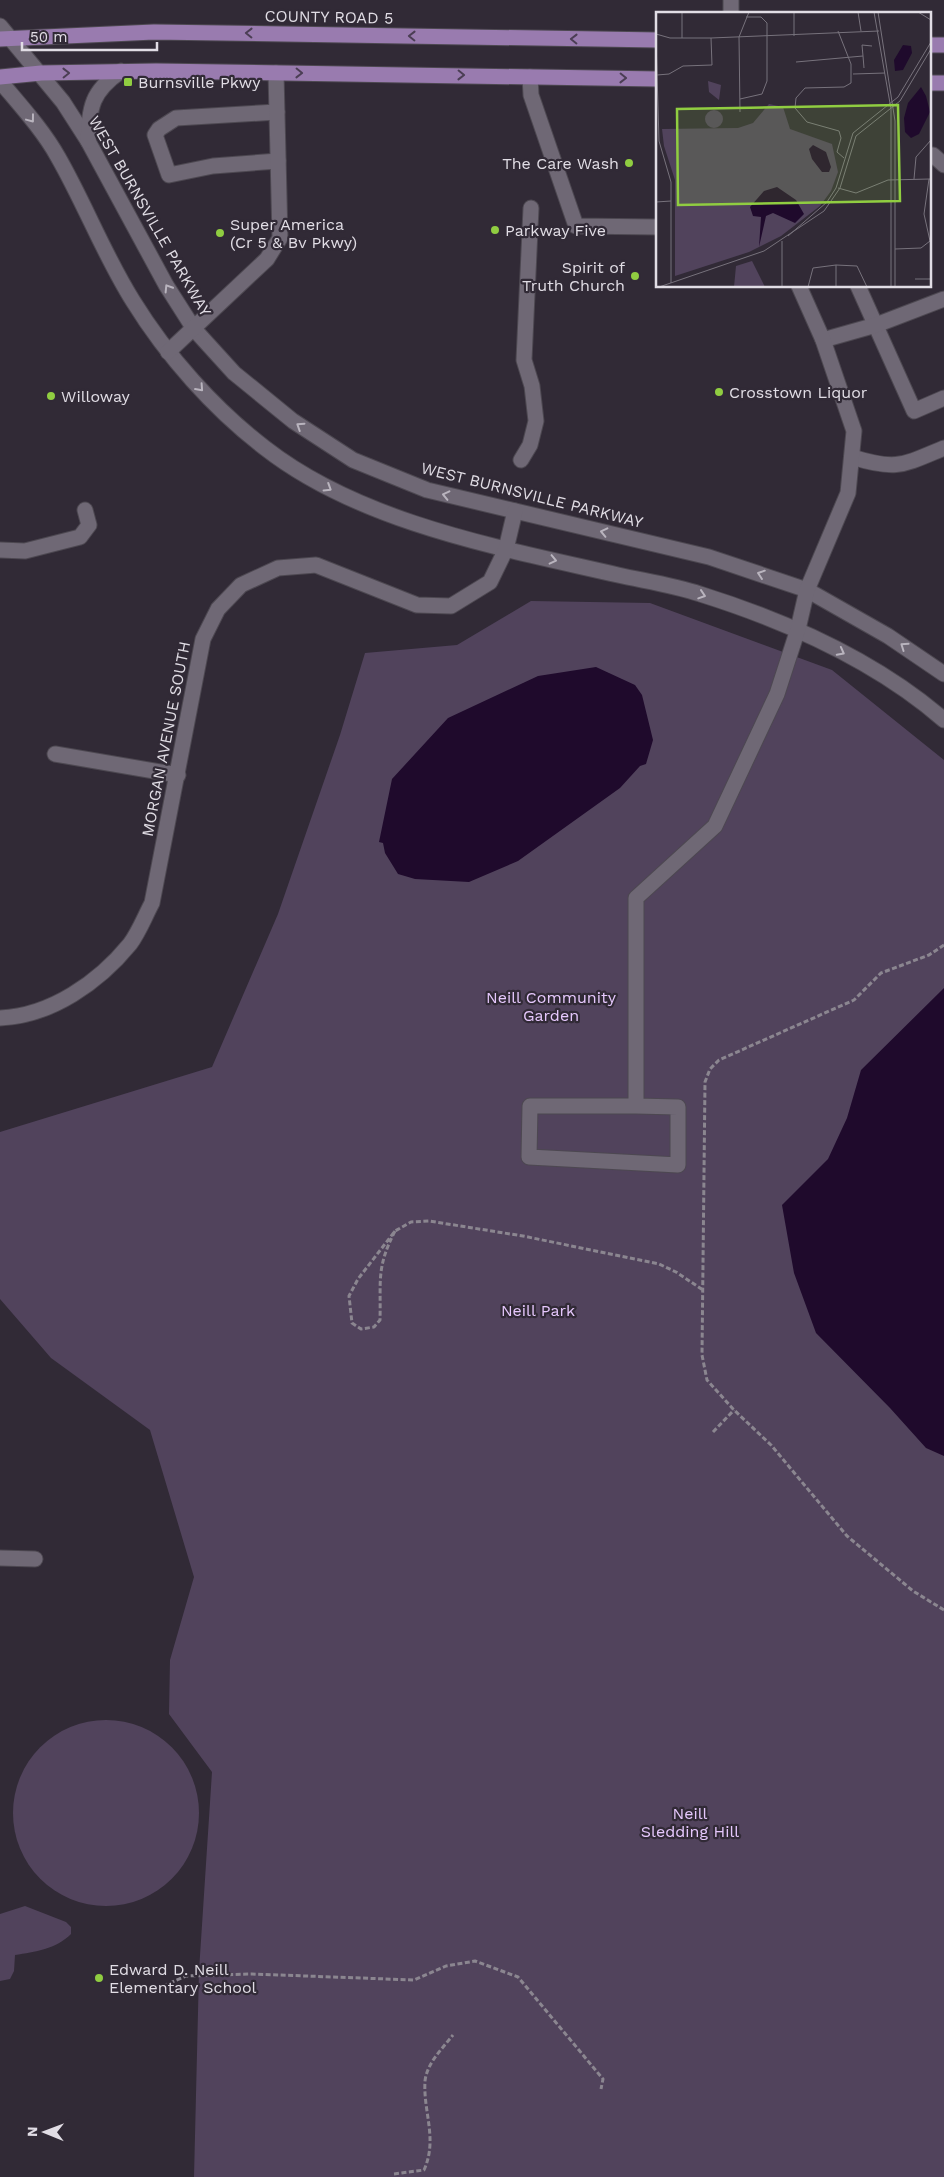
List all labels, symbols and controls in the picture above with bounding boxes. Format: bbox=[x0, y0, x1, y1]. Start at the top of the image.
street label: COUNTY ROAD 5 bbox=[265, 6, 393, 28]
inset map bbox=[656, 12, 932, 288]
scale bar bbox=[22, 20, 158, 52]
text: 50 m bbox=[30, 28, 67, 46]
one-way arrow bbox=[245, 28, 252, 38]
one-way arrow bbox=[407, 31, 415, 41]
one-way arrow bbox=[570, 34, 578, 44]
one-way arrow bbox=[62, 67, 70, 78]
one-way arrow bbox=[295, 68, 303, 78]
one-way arrow bbox=[457, 70, 465, 81]
place label: Burnsville Pkwy bbox=[138, 73, 261, 92]
one-way arrow bbox=[620, 73, 628, 83]
marker: Burnsville Pkwy bbox=[122, 76, 134, 88]
street label: WEST BURNSVILLE PARKWAY bbox=[85, 112, 215, 320]
one-way arrow bbox=[25, 113, 34, 123]
place label: The Care Wash bbox=[502, 154, 619, 173]
marker: The Care Wash bbox=[623, 157, 635, 169]
place label: Super America (Cr 5 & Bv Pkwy) bbox=[230, 215, 357, 252]
place label: Parkway Five bbox=[505, 221, 606, 240]
marker: Parkway Five bbox=[489, 224, 501, 236]
marker: Super America (Cr 5 & Bv Pkwy) bbox=[214, 227, 226, 239]
place label: Spirit of Truth Church bbox=[522, 258, 626, 295]
marker: Spirit of Truth Church bbox=[629, 270, 641, 282]
one-way arrow bbox=[165, 284, 174, 293]
one-way arrow bbox=[194, 383, 203, 392]
place label: Crosstown Liquor bbox=[729, 383, 868, 402]
marker: Crosstown Liquor bbox=[713, 386, 725, 398]
place label: Willoway bbox=[61, 387, 131, 406]
marker: Willoway bbox=[45, 390, 57, 402]
one-way arrow bbox=[296, 423, 305, 433]
street label: WEST BURNSVILLE PARKWAY bbox=[419, 458, 645, 532]
one-way arrow bbox=[322, 481, 331, 491]
one-way arrow bbox=[442, 490, 451, 501]
one-way arrow bbox=[600, 527, 609, 538]
one-way arrow bbox=[549, 554, 558, 565]
one-way arrow bbox=[757, 570, 766, 580]
one-way arrow bbox=[697, 589, 705, 599]
street label: MORGAN AVENUE SOUTH bbox=[138, 640, 194, 838]
one-way arrow bbox=[900, 643, 910, 652]
one-way arrow bbox=[836, 646, 845, 656]
park label: Neill Community Garden bbox=[486, 988, 617, 1025]
park label: Neill Park bbox=[501, 1301, 575, 1320]
park label: Neill Sledding Hill bbox=[641, 1804, 739, 1841]
place label: Edward D. Neill Elementary School bbox=[109, 1960, 257, 1997]
marker: Edward D. Neill Elementary School bbox=[93, 1972, 105, 1984]
north arrow bbox=[20, 2107, 70, 2157]
text: N bbox=[24, 2126, 40, 2137]

